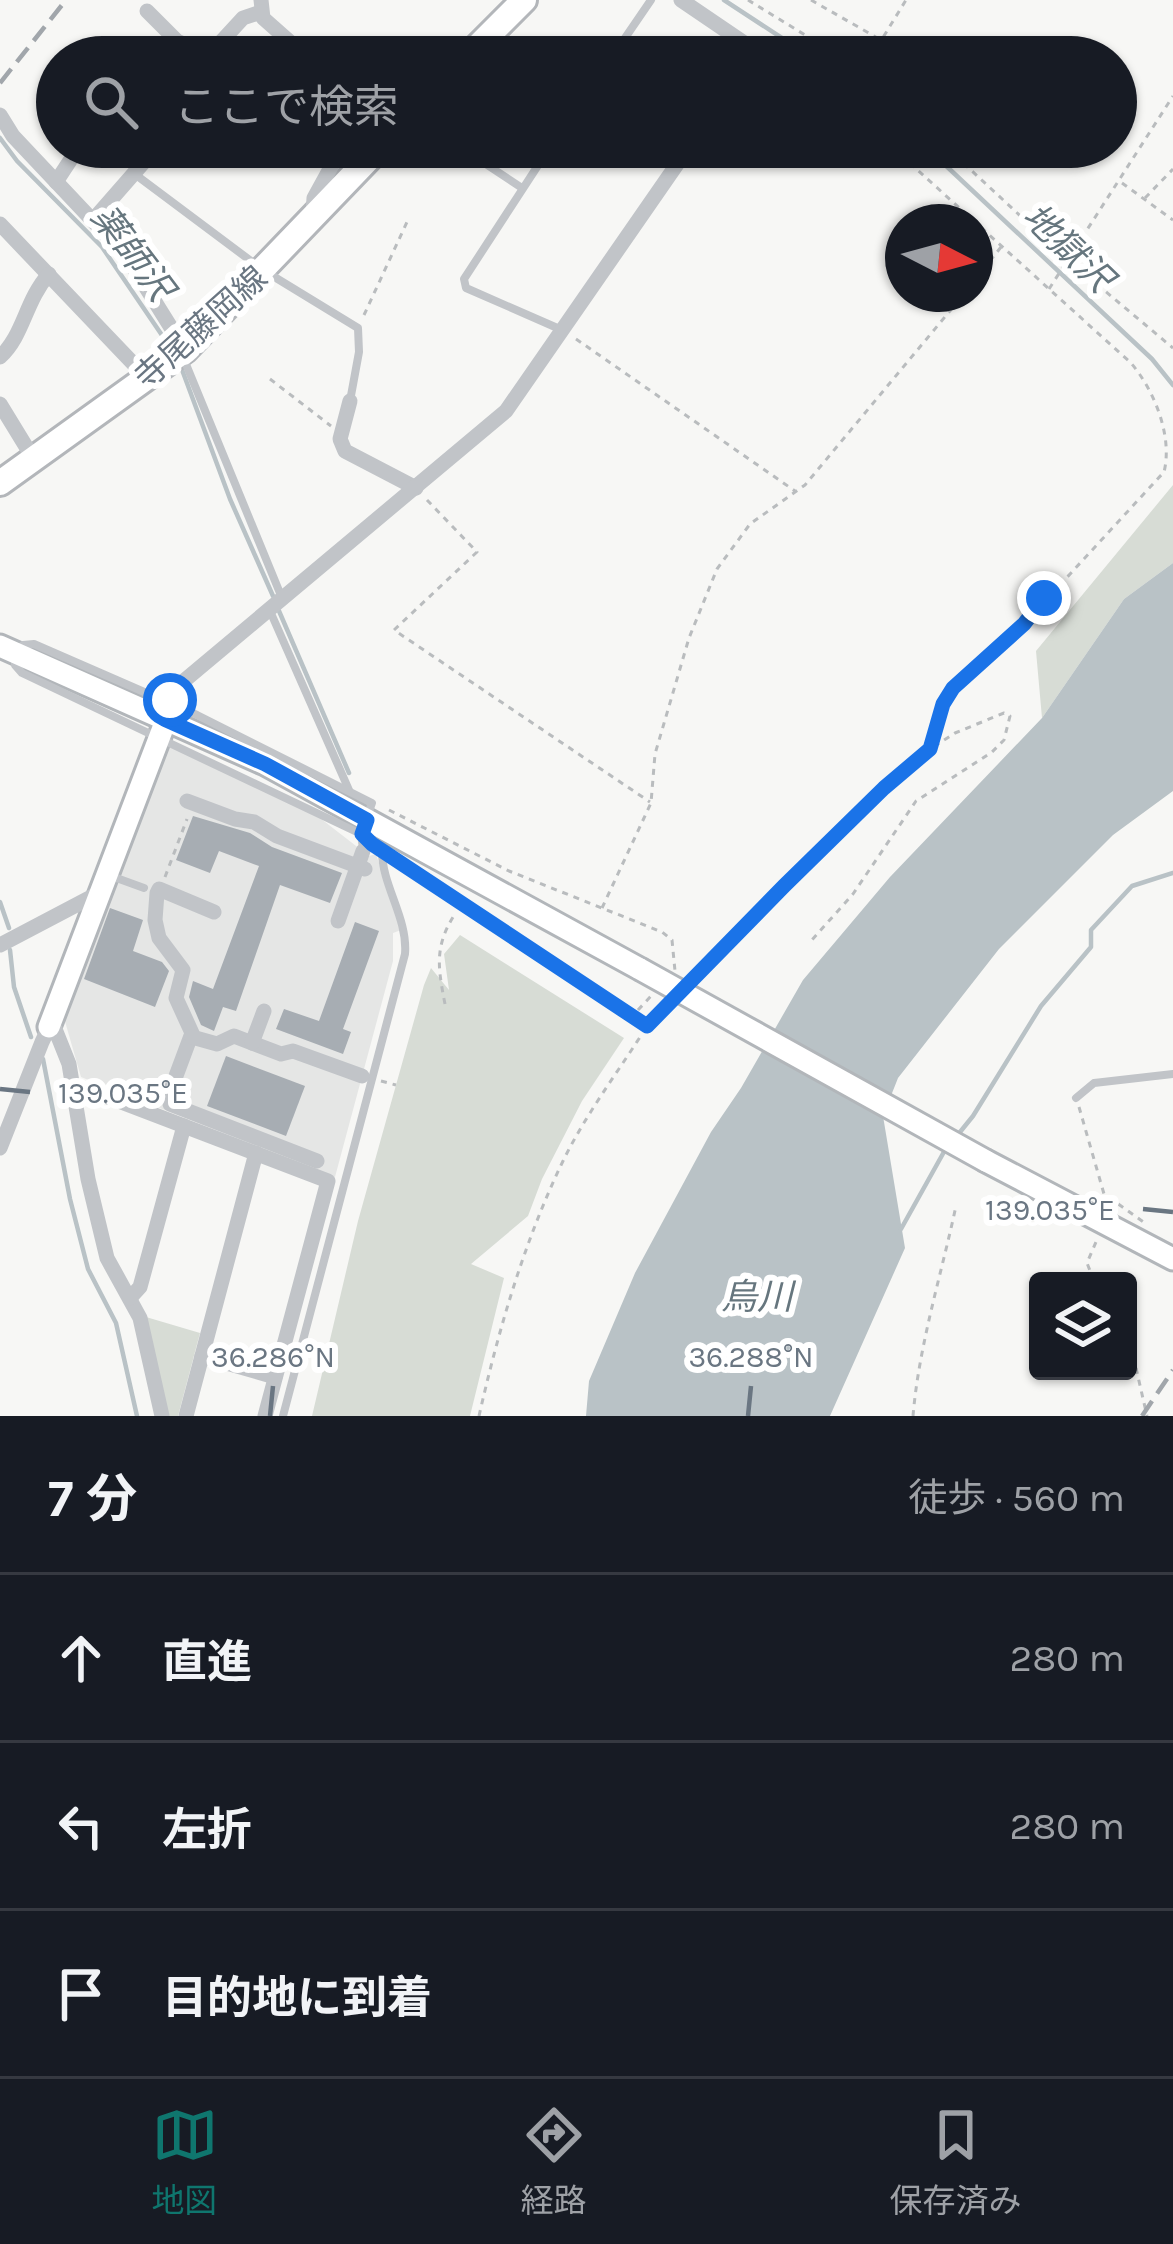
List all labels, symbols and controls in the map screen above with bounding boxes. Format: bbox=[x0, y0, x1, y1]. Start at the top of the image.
search box bbox=[36, 36, 1137, 168]
icon: search bbox=[78, 69, 144, 135]
text: ここで検索 bbox=[174, 81, 399, 133]
water label: 地獄沢 bbox=[1014, 195, 1124, 303]
water label: 薬師沢 bbox=[83, 197, 184, 312]
north arrow bbox=[885, 204, 993, 312]
street label: 寺尾藤岡線 bbox=[127, 258, 275, 397]
route end bbox=[1017, 571, 1071, 625]
route start bbox=[143, 673, 197, 727]
text: 139.035°E bbox=[58, 1075, 188, 1111]
text: 139.035°E bbox=[985, 1192, 1115, 1228]
map controls bbox=[1029, 1272, 1137, 1380]
button: layers bbox=[1029, 1272, 1137, 1380]
water label: 烏川 bbox=[721, 1276, 797, 1318]
text: 36.286°N bbox=[211, 1339, 335, 1375]
text: 36.288°N bbox=[688, 1339, 814, 1375]
text: 7 分 bbox=[48, 1469, 137, 1529]
text: 徒歩 · 560 m bbox=[908, 1475, 1125, 1521]
icon: ahead bbox=[48, 1625, 114, 1691]
text: 280 m bbox=[1010, 1635, 1125, 1681]
text: 直進 bbox=[162, 1636, 252, 1688]
icon: left bbox=[48, 1793, 114, 1859]
text: 280 m bbox=[1010, 1803, 1125, 1849]
text: 左折 bbox=[162, 1804, 252, 1856]
icon: arrive bbox=[48, 1961, 114, 2027]
text: 目的地に到着 bbox=[162, 1972, 432, 2024]
tab: 地図 bbox=[152, 2102, 218, 2222]
tab: 経路 bbox=[521, 2102, 587, 2222]
tab: 保存済み bbox=[890, 2102, 1022, 2222]

